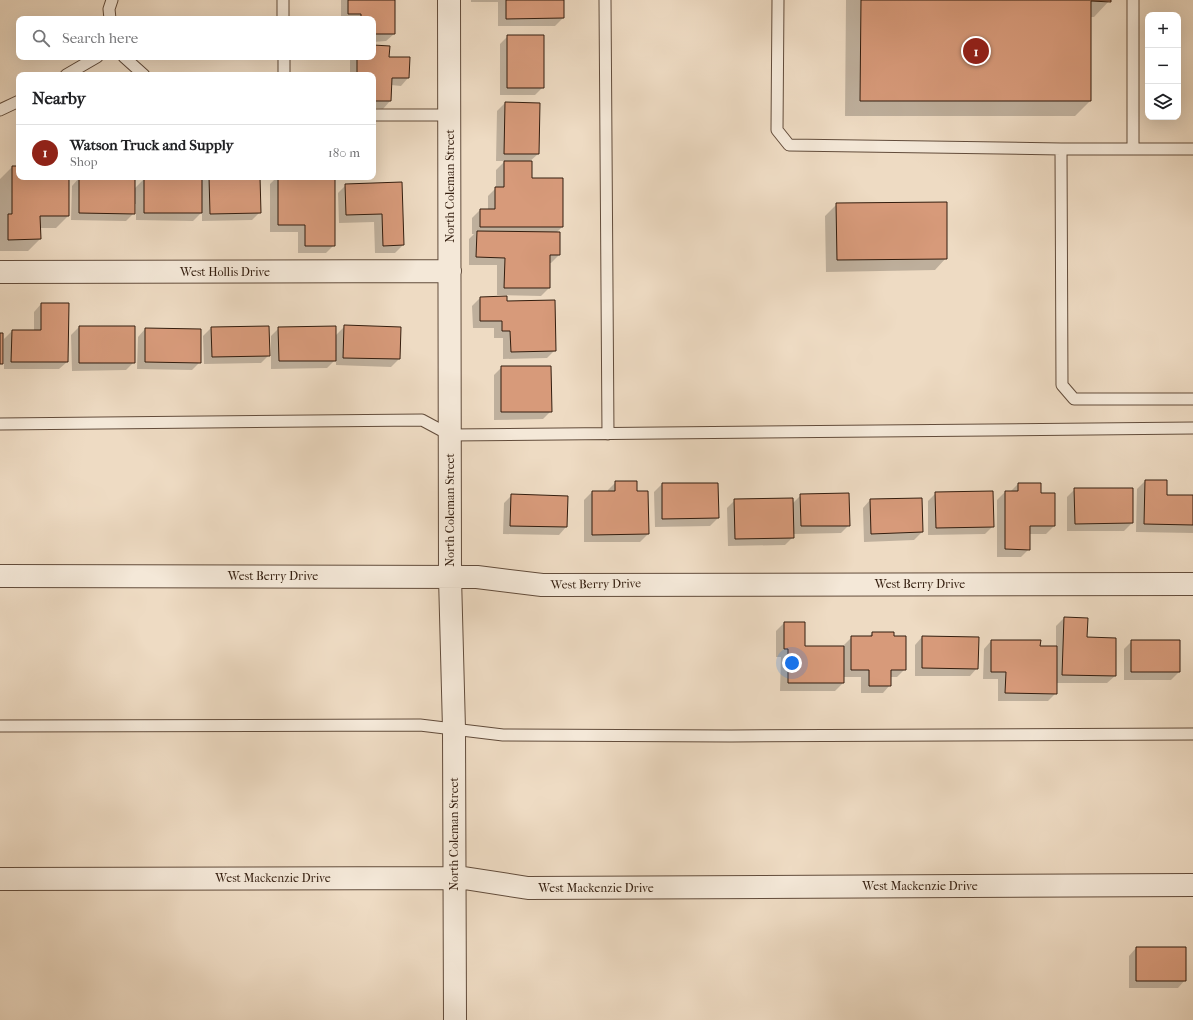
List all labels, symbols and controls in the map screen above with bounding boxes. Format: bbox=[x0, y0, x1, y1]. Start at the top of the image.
map controls bbox=[1145, 12, 1181, 120]
button: + bbox=[1145, 12, 1181, 48]
search box bbox=[16, 16, 376, 60]
icon: search bbox=[30, 27, 52, 49]
text: Search here bbox=[62, 29, 138, 47]
pin: 1 bbox=[963, 36, 989, 66]
button: − bbox=[1145, 48, 1181, 84]
button: layers bbox=[1145, 84, 1181, 120]
text: Nearby bbox=[32, 88, 86, 108]
street label: North Coleman Street bbox=[443, 128, 457, 243]
text: Watson Truck and Supply bbox=[70, 136, 234, 154]
text: 1 bbox=[43, 145, 47, 160]
text: 180 m bbox=[328, 145, 360, 160]
text: Shop bbox=[70, 154, 98, 169]
street label: West Hollis Drive bbox=[179, 265, 270, 279]
street label: North Coleman Street bbox=[443, 452, 457, 567]
street label: West Berry Drive bbox=[227, 569, 318, 583]
street label: West Berry Drive bbox=[550, 576, 641, 592]
street label: West Berry Drive bbox=[874, 577, 965, 591]
your location bbox=[782, 653, 802, 673]
street label: North Coleman Street bbox=[447, 776, 461, 891]
street label: West Mackenzie Drive bbox=[214, 871, 331, 885]
street label: West Mackenzie Drive bbox=[861, 879, 978, 893]
street label: West Mackenzie Drive bbox=[537, 881, 654, 895]

